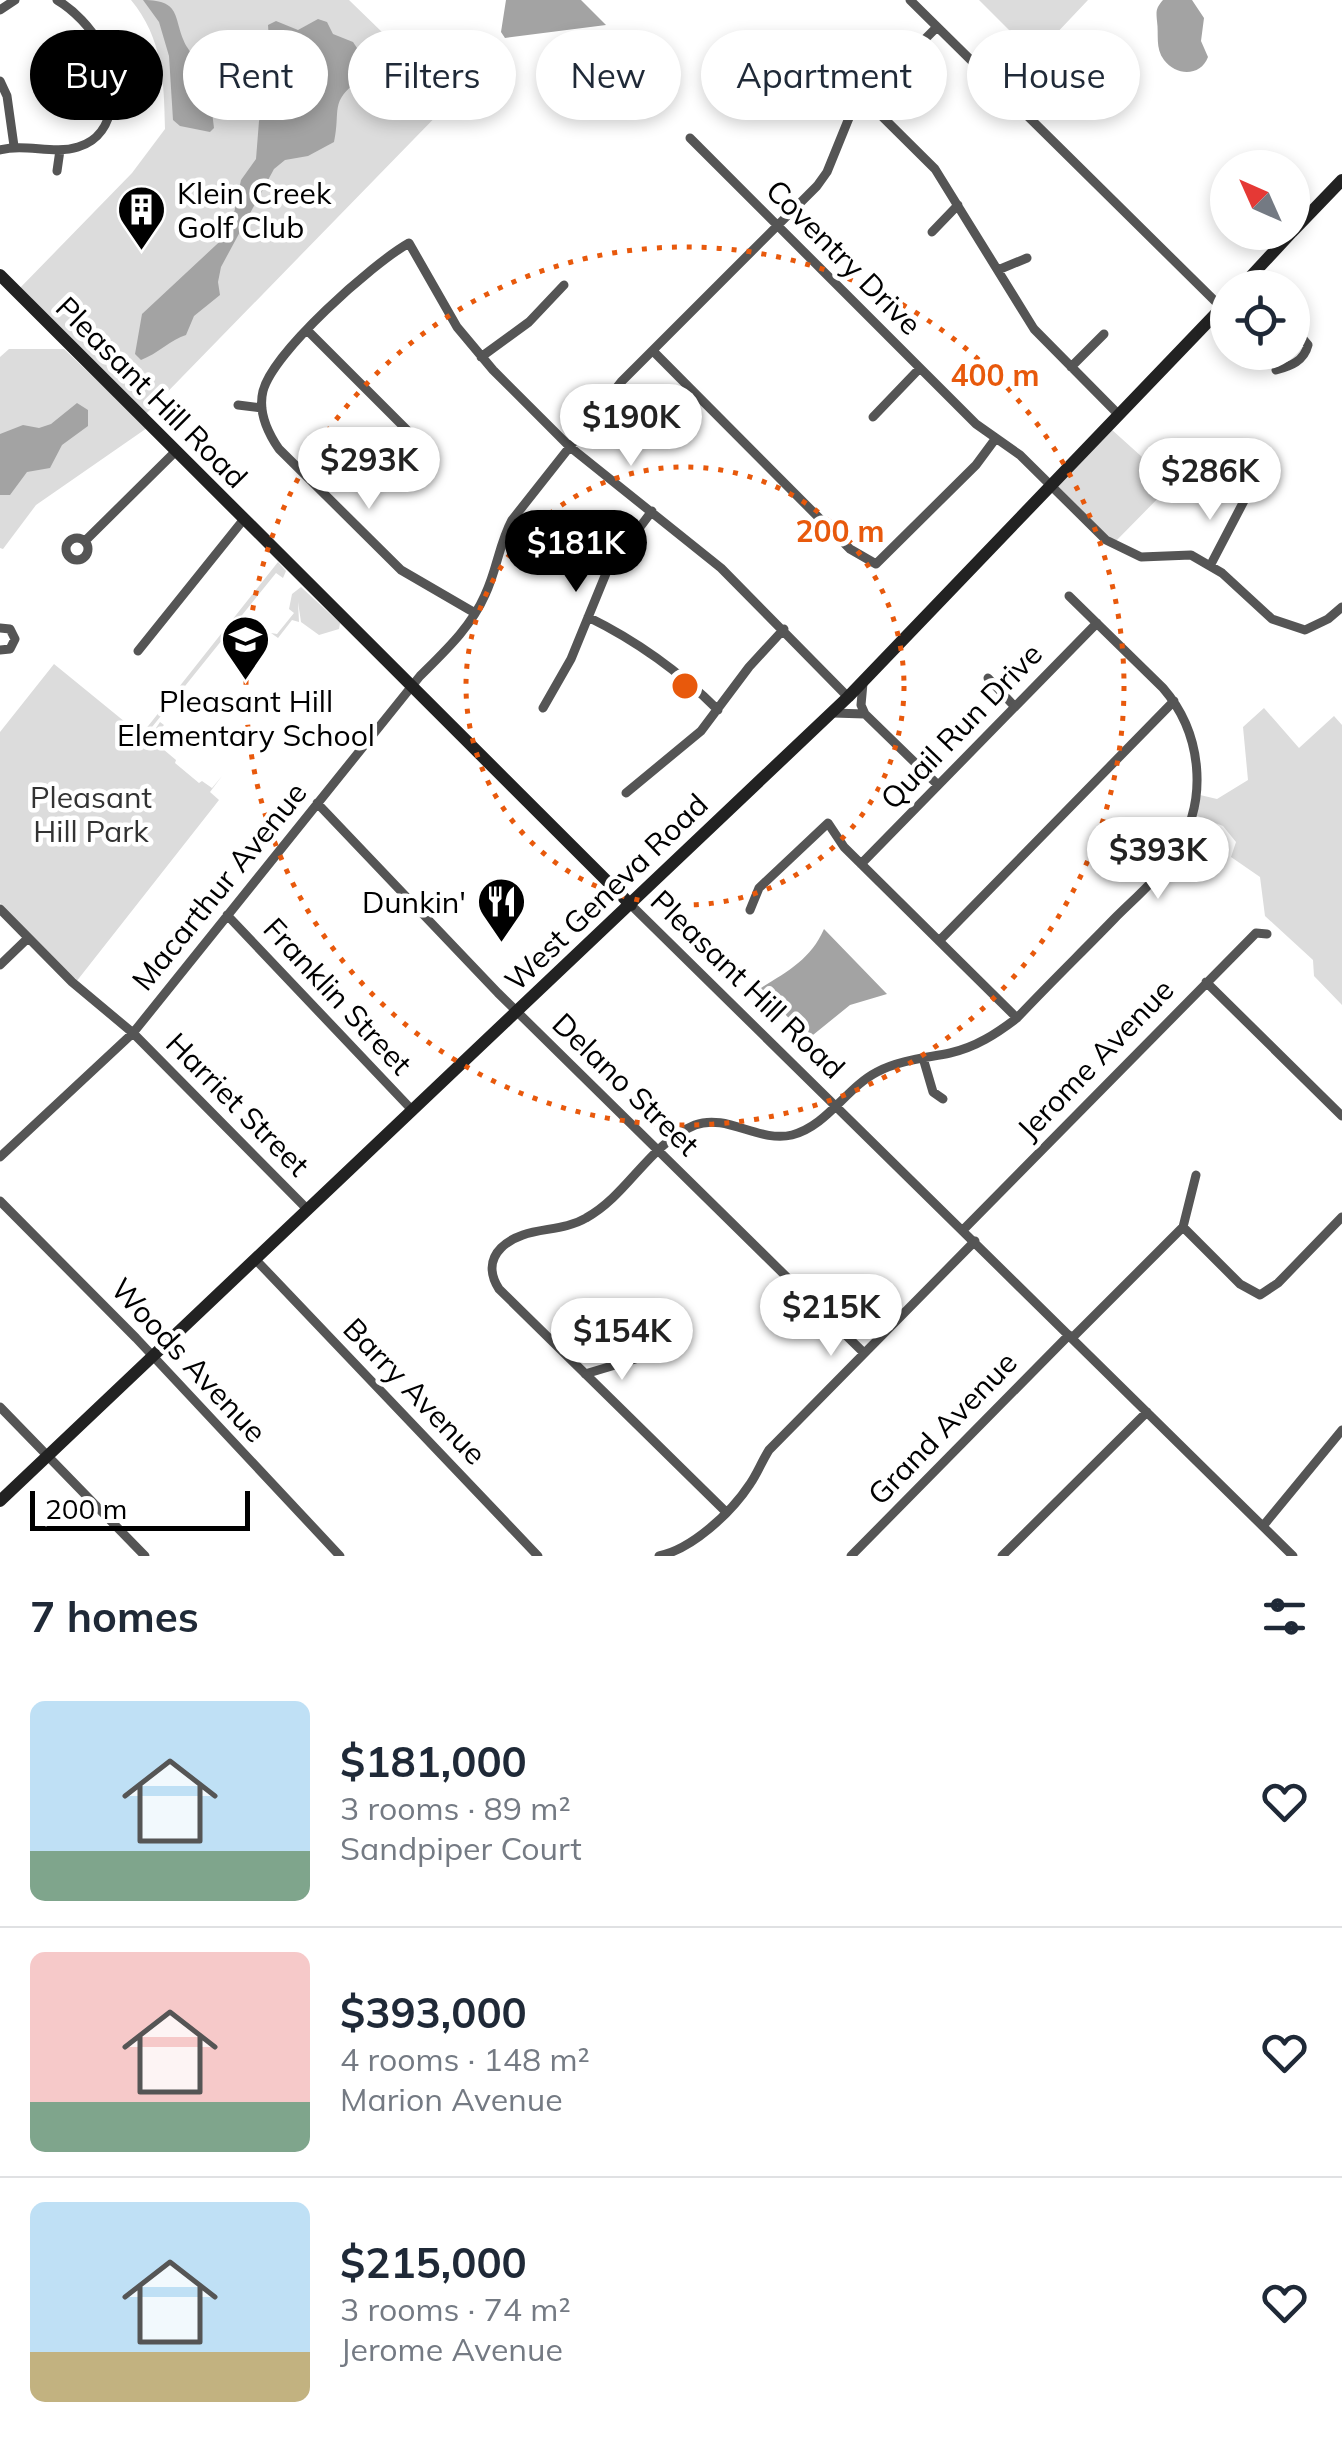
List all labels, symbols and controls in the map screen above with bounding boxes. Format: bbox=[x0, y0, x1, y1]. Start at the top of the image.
chip: Buy bbox=[30, 30, 163, 120]
chip: Rent bbox=[183, 30, 328, 120]
chip: Filters bbox=[348, 30, 516, 120]
chip: New bbox=[536, 30, 681, 120]
chip: Apartment bbox=[701, 30, 947, 120]
chip: House bbox=[967, 30, 1140, 120]
north arrow bbox=[1210, 150, 1310, 250]
map controls bbox=[1210, 150, 1310, 370]
street label: Coventry Drive bbox=[758, 171, 930, 343]
place label: Klein Creek Golf Club bbox=[177, 174, 332, 246]
building icon: Klein Creek Golf Club bbox=[116, 184, 168, 252]
button: locate bbox=[1210, 270, 1310, 370]
street label: Pleasant Hill Road bbox=[48, 288, 256, 496]
text: 400 m bbox=[950, 356, 1040, 394]
pin: $190K bbox=[561, 384, 701, 469]
text: $190K bbox=[582, 396, 680, 436]
pin: $293K bbox=[299, 427, 439, 512]
pin: $286K bbox=[1140, 438, 1280, 523]
text: $293K bbox=[320, 439, 418, 479]
text: $286K bbox=[1161, 450, 1259, 490]
pin: $181K bbox=[506, 510, 646, 595]
text: 200 m bbox=[795, 512, 885, 550]
text: $181K bbox=[527, 522, 625, 562]
school or university icon: Pleasant Hill Elementary School bbox=[220, 614, 272, 682]
street label: Quail Run Drive bbox=[872, 635, 1050, 817]
centre of rings bbox=[667, 668, 703, 704]
place label: Pleasant Hill Elementary School bbox=[117, 682, 375, 754]
street label: Macarthur Avenue bbox=[123, 774, 315, 998]
park label: Pleasant Hill Park bbox=[30, 778, 152, 850]
street label: West Geneva Road bbox=[496, 785, 716, 999]
pin: $393K bbox=[1088, 817, 1228, 902]
text: $393K bbox=[1109, 829, 1207, 869]
restaurant icon: Dunkin' bbox=[475, 876, 527, 944]
street label: Pleasant Hill Road bbox=[643, 882, 853, 1086]
place label: Dunkin' bbox=[362, 883, 466, 921]
street label: Franklin Street bbox=[256, 910, 420, 1082]
street label: Jerome Avenue bbox=[1009, 971, 1181, 1147]
street label: Delano Street bbox=[545, 1005, 707, 1163]
street label: Harriet Street bbox=[158, 1024, 318, 1184]
street label: Woods Avenue bbox=[103, 1270, 275, 1450]
pin: $215K bbox=[761, 1274, 901, 1359]
text: $215K bbox=[782, 1286, 880, 1326]
pin: $154K bbox=[552, 1298, 692, 1383]
street label: Barry Avenue bbox=[336, 1310, 494, 1472]
text: $154K bbox=[573, 1310, 671, 1350]
street label: Grand Avenue bbox=[859, 1343, 1025, 1513]
scale bar bbox=[30, 1486, 250, 1530]
text: 200 m bbox=[45, 1491, 127, 1526]
icon: filters bbox=[1257, 1589, 1312, 1644]
text: 7 homes bbox=[30, 1590, 199, 1643]
text: $181,000 bbox=[340, 1735, 527, 1788]
icon: home bbox=[110, 1741, 230, 1861]
icon: heart bbox=[1257, 1774, 1312, 1829]
text: 3 rooms · 89 m² bbox=[340, 1788, 571, 1828]
text: Sandpiper Court bbox=[340, 1828, 582, 1868]
text: $393,000 bbox=[340, 1986, 527, 2039]
icon: home bbox=[110, 1992, 230, 2112]
icon: heart bbox=[1257, 2025, 1312, 2080]
text: 4 rooms · 148 m² bbox=[340, 2039, 590, 2079]
text: Marion Avenue bbox=[340, 2079, 563, 2119]
text: $215,000 bbox=[340, 2236, 527, 2289]
icon: home bbox=[110, 2242, 230, 2362]
icon: heart bbox=[1257, 2275, 1312, 2330]
text: 3 rooms · 74 m² bbox=[340, 2289, 571, 2329]
text: Jerome Avenue bbox=[340, 2329, 563, 2369]

